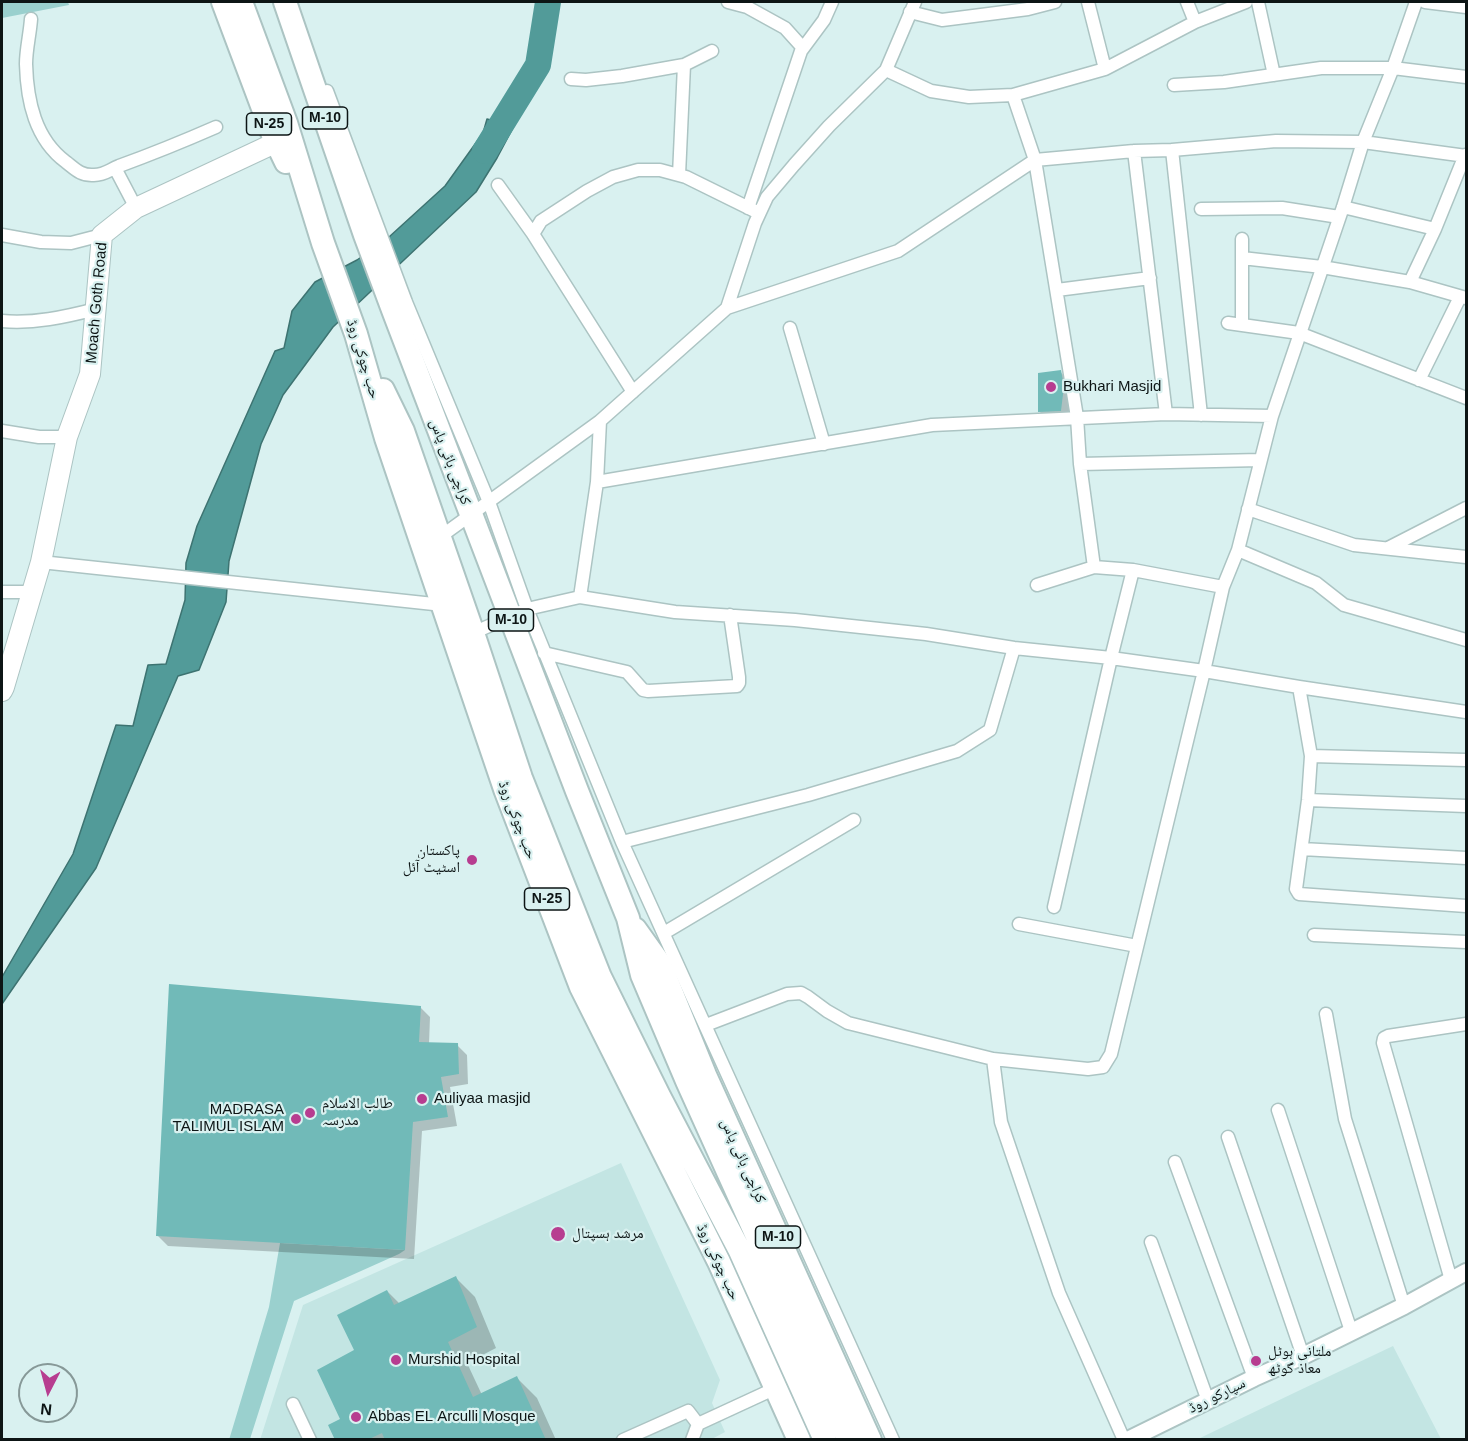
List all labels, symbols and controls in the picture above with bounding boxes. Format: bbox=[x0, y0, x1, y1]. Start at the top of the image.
road number: M-10 bbox=[302, 107, 348, 129]
road number: N-25 bbox=[246, 113, 292, 135]
street label: Moach Goth Road bbox=[83, 242, 111, 364]
street label: حب چوکی روڈ bbox=[342, 317, 384, 401]
place label: Bukhari Masjid bbox=[1063, 378, 1161, 396]
marker: Bukhari Masjid bbox=[1044, 380, 1058, 394]
street label: کراچی بائی پاس bbox=[425, 417, 475, 507]
road number: M-10 bbox=[488, 609, 534, 631]
street label: حب چوکی روڈ bbox=[494, 778, 540, 862]
place label: پاکستان اسٹیٹ آئل bbox=[403, 842, 460, 877]
marker: پاکستان اسٹیٹ آئل bbox=[465, 853, 479, 867]
road number: N-25 bbox=[524, 888, 570, 910]
place label: Auliyaa masjid bbox=[434, 1090, 531, 1108]
marker: Auliyaa masjid bbox=[415, 1092, 429, 1106]
place label: طالب الاسلام مدرسہ bbox=[322, 1095, 393, 1130]
place label: MADRASA TALIMUL ISLAM bbox=[173, 1101, 284, 1136]
marker: طالب الاسلام مدرسہ bbox=[303, 1106, 317, 1120]
marker: MADRASA TALIMUL ISLAM bbox=[289, 1112, 303, 1126]
street label: کراچی بائی پاس bbox=[716, 1116, 770, 1206]
street label: حب چوکی روڈ bbox=[692, 1221, 744, 1303]
marker: مرشد ہسپتال bbox=[549, 1225, 567, 1243]
place label: مرشد ہسپتال bbox=[572, 1225, 644, 1243]
road number: M-10 bbox=[756, 1226, 800, 1248]
place label: ملتانی ہوٹل معاذ گوٹھ bbox=[1268, 1343, 1331, 1378]
place label: Murshid Hospital bbox=[408, 1351, 520, 1369]
marker: Murshid Hospital bbox=[389, 1353, 403, 1367]
marker: ملتانی ہوٹل معاذ گوٹھ bbox=[1249, 1354, 1263, 1368]
north arrow bbox=[18, 1363, 78, 1423]
street label: سپارکو روڈ bbox=[1186, 1374, 1248, 1418]
text: N bbox=[40, 1400, 53, 1418]
place label: Abbas EL Arculli Mosque bbox=[368, 1408, 536, 1426]
marker: Abbas EL Arculli Mosque bbox=[349, 1410, 363, 1424]

